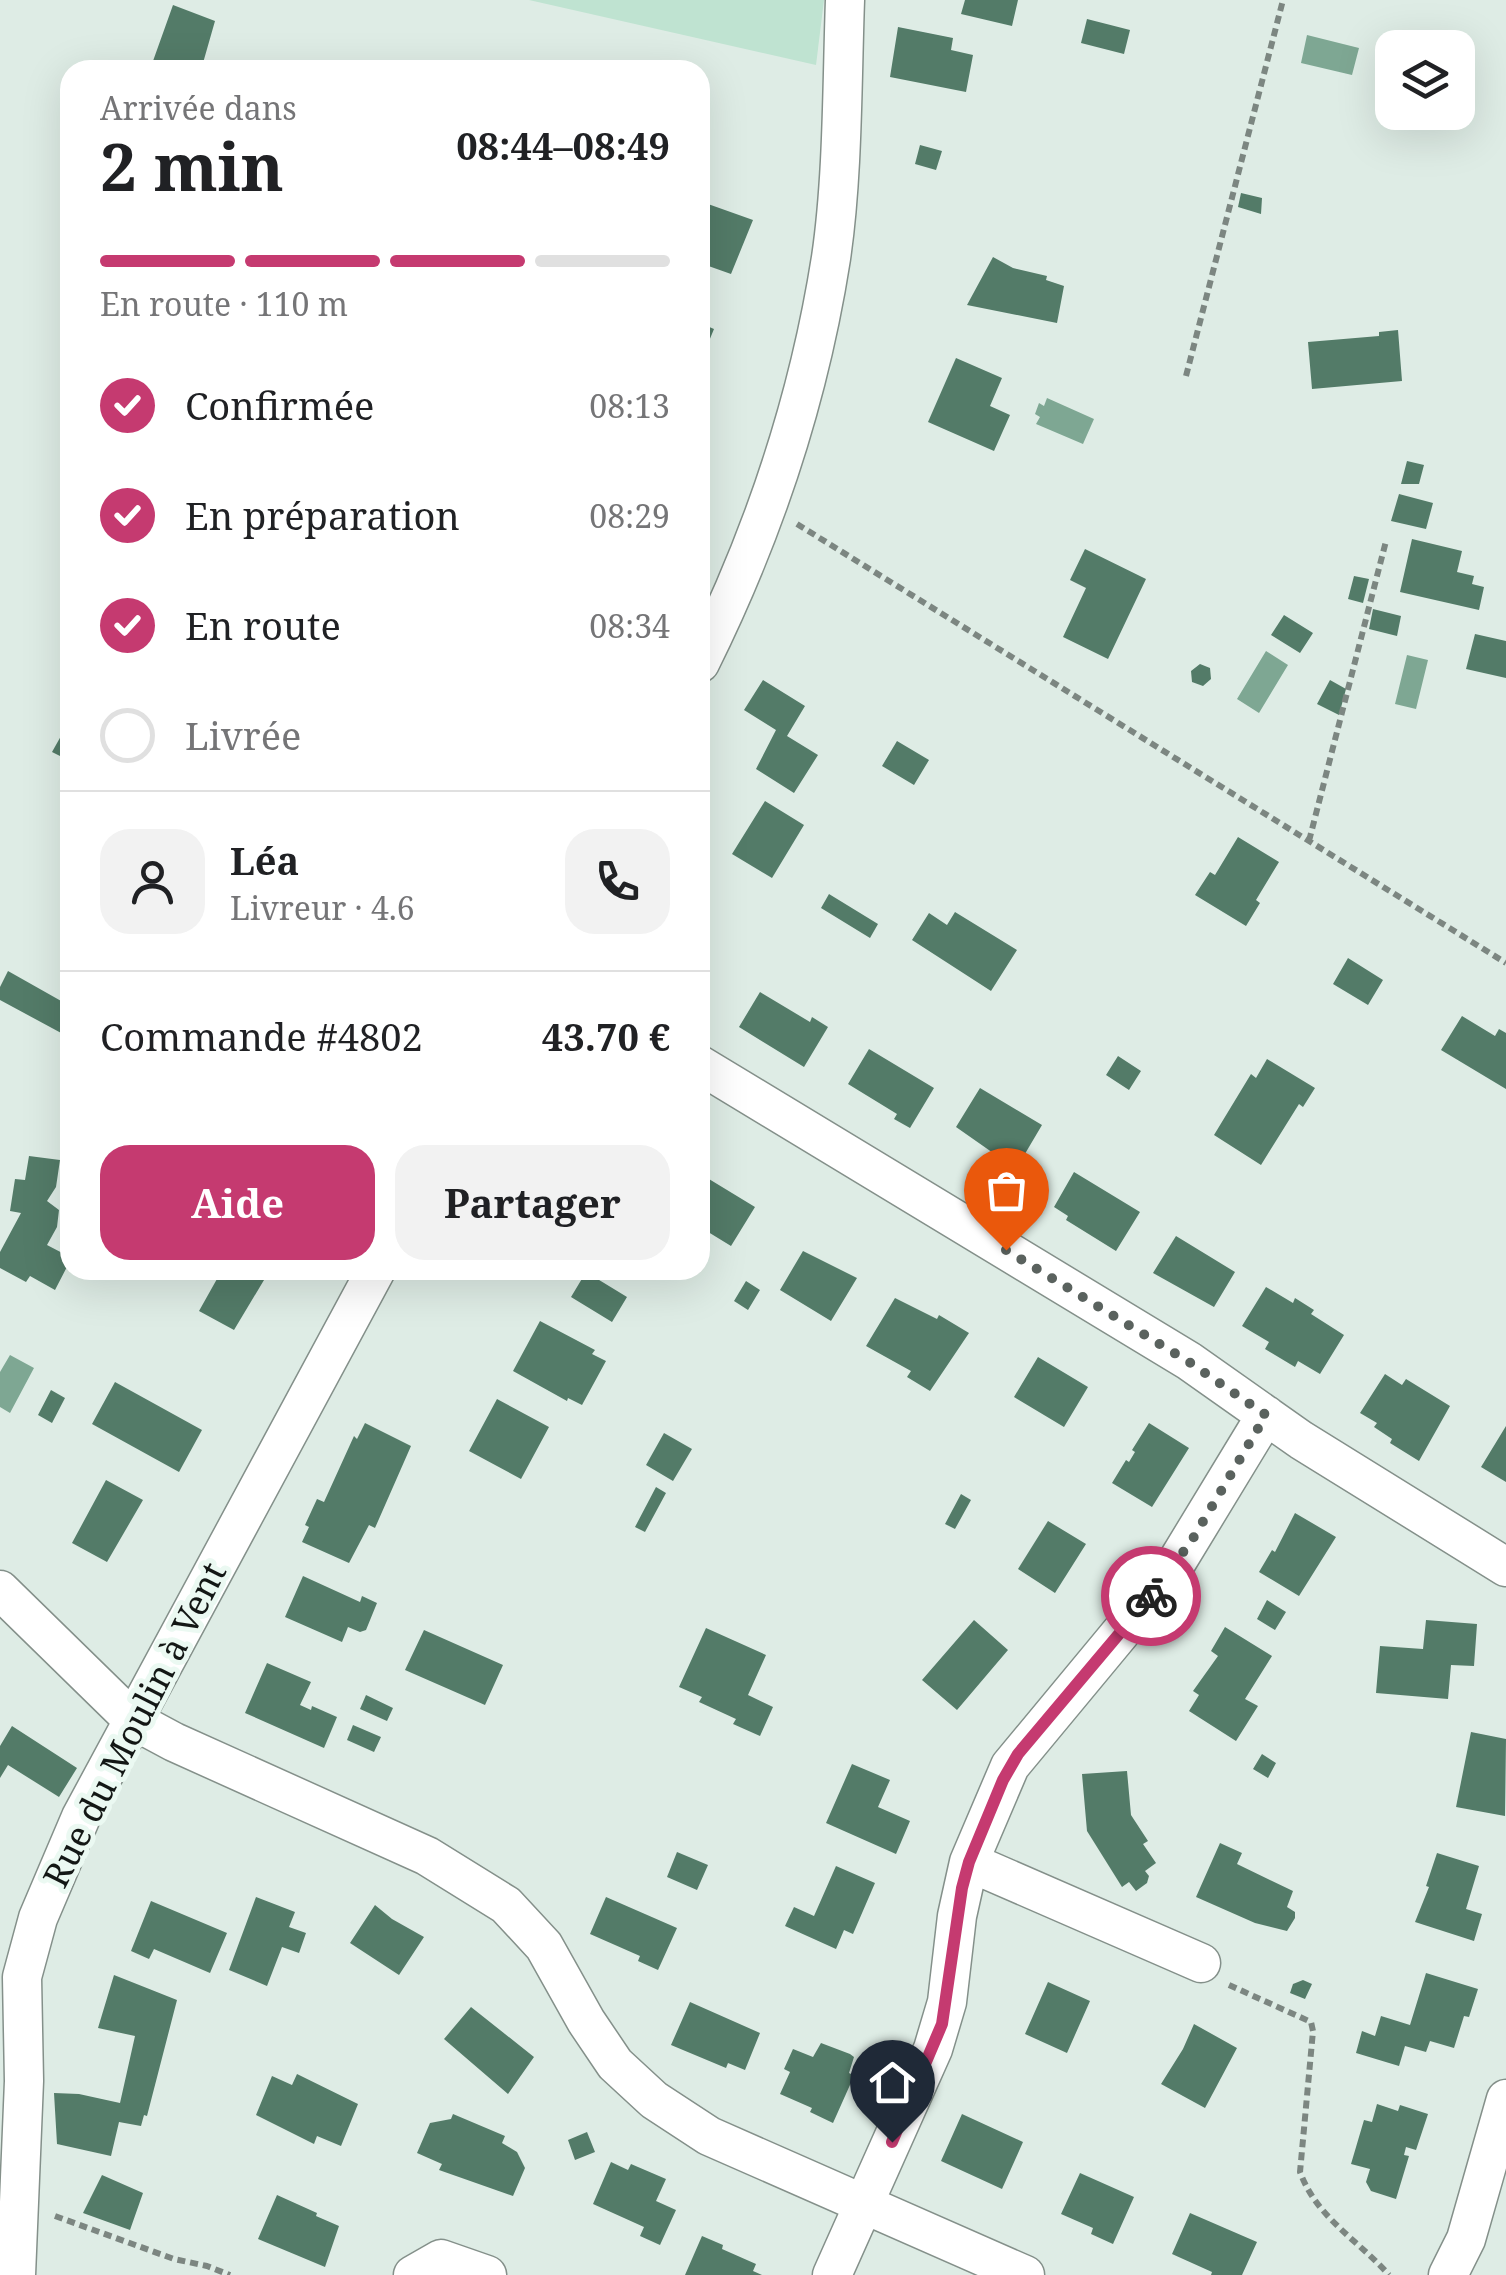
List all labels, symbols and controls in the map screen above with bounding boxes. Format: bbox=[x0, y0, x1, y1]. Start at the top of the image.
map controls bbox=[1375, 30, 1475, 130]
button: layers bbox=[1375, 30, 1475, 130]
text: Arrivée dans bbox=[100, 86, 297, 129]
text: 08:44–08:49 bbox=[456, 119, 670, 171]
text: 2 min bbox=[100, 122, 284, 210]
text: En route · 110 m bbox=[100, 282, 348, 325]
icon: check bbox=[100, 378, 155, 433]
text: Confirmée bbox=[185, 379, 374, 431]
text: 08:13 bbox=[589, 384, 670, 427]
icon: check bbox=[100, 488, 155, 543]
text: En préparation bbox=[185, 489, 460, 541]
text: 08:29 bbox=[589, 494, 670, 537]
icon: check bbox=[100, 598, 155, 653]
text: En route bbox=[185, 599, 341, 651]
text: 08:34 bbox=[589, 604, 670, 647]
text: Livrée bbox=[185, 709, 301, 761]
button: person bbox=[100, 829, 205, 934]
button: phone bbox=[565, 829, 670, 934]
text: Léa bbox=[230, 834, 299, 886]
text: Livreur · 4.6 bbox=[230, 886, 415, 929]
text: Commande #4802 bbox=[100, 1010, 423, 1062]
text: 43.70 € bbox=[542, 1010, 670, 1062]
button: Aide bbox=[100, 1145, 375, 1260]
button: Partager bbox=[395, 1145, 670, 1260]
pin bbox=[964, 1148, 1049, 1251]
icon: bag bbox=[979, 1163, 1034, 1218]
courier bbox=[1101, 1546, 1201, 1646]
street label: Rue du Moulin à Vent bbox=[31, 1554, 236, 1895]
icon: bike bbox=[1124, 1569, 1179, 1624]
pin bbox=[850, 2040, 935, 2143]
icon: home bbox=[865, 2055, 920, 2110]

